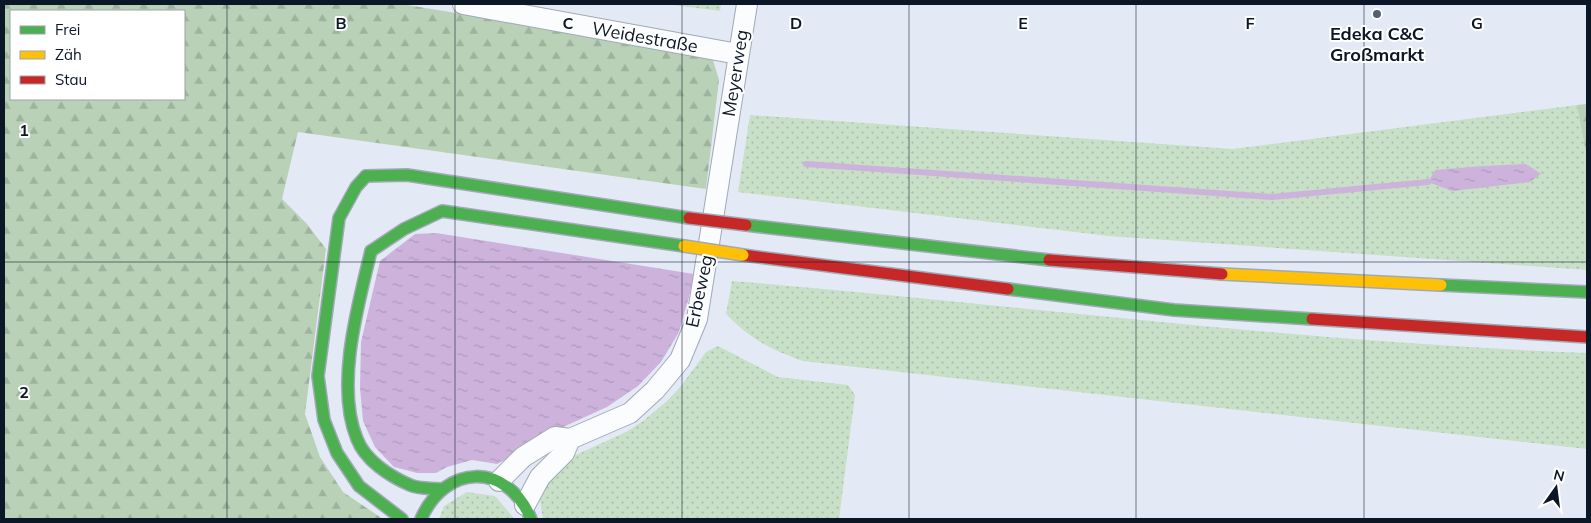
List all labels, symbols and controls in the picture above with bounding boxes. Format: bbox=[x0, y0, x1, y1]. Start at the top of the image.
marker: Edeka C&C Großmarkt bbox=[1371, 8, 1383, 20]
legend bbox=[10, 10, 185, 100]
text: B bbox=[335, 13, 347, 33]
text: C bbox=[563, 13, 574, 33]
text: D bbox=[790, 13, 802, 33]
text: E bbox=[1018, 13, 1028, 33]
text: F bbox=[1245, 13, 1255, 33]
text: G bbox=[1471, 13, 1483, 33]
street label: Weidestraße bbox=[590, 16, 700, 58]
text: Frei bbox=[55, 20, 80, 39]
place label: Edeka C&C Großmarkt bbox=[1330, 22, 1424, 66]
street label: Meyerweg bbox=[717, 28, 753, 118]
text: Zäh bbox=[55, 45, 82, 64]
text: Stau bbox=[55, 70, 87, 89]
text: 1 bbox=[19, 120, 29, 140]
street label: Erbeweg bbox=[680, 253, 718, 329]
text: 2 bbox=[19, 382, 29, 402]
north arrow bbox=[1531, 463, 1581, 513]
text: N bbox=[1552, 465, 1566, 485]

